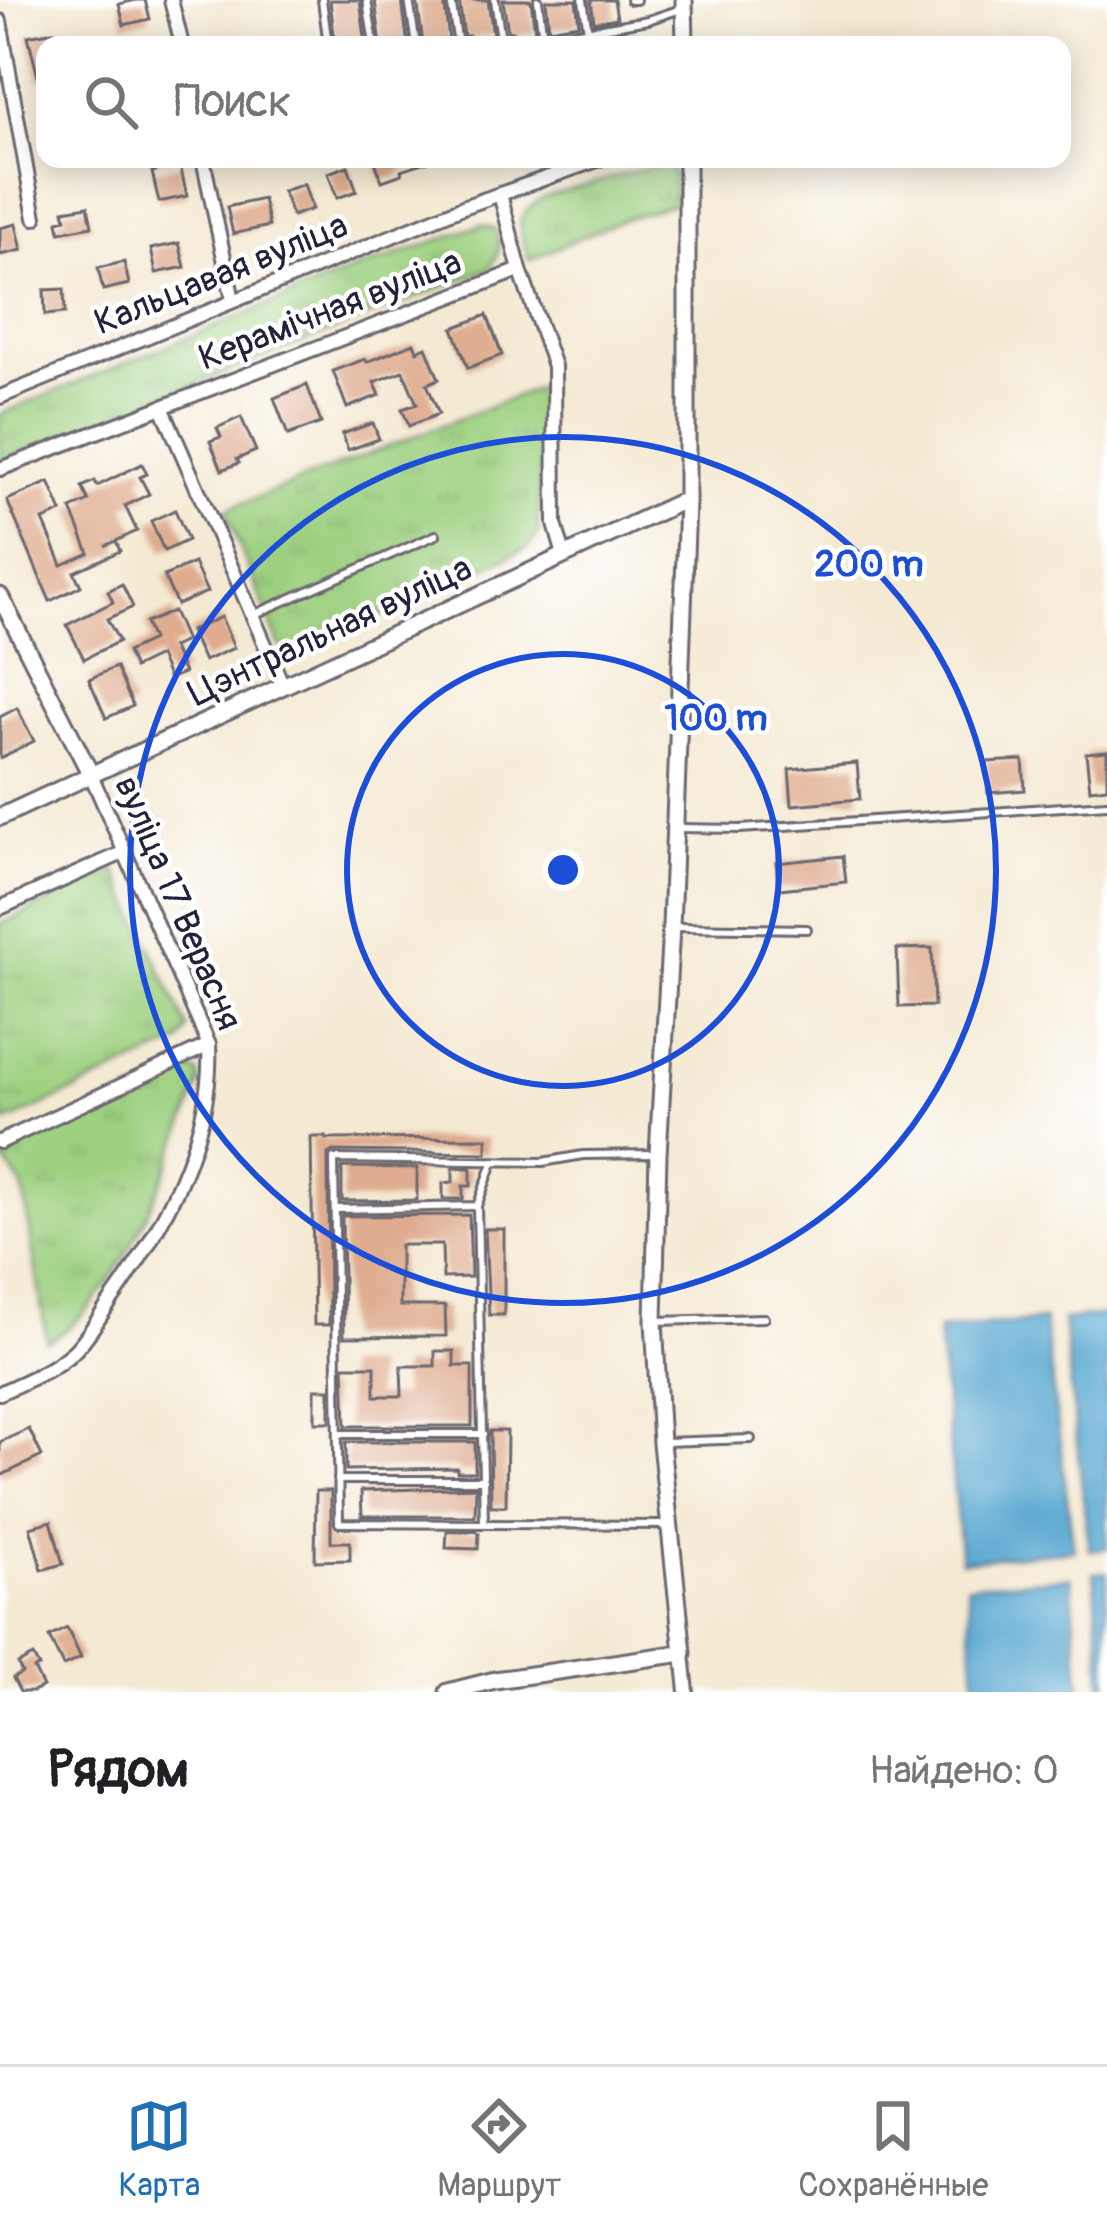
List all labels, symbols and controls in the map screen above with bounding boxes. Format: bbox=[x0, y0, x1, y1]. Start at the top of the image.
search box bbox=[36, 36, 1071, 168]
icon: search bbox=[78, 69, 144, 135]
text: Поиск bbox=[174, 74, 291, 130]
street label: Кальцавая вуліца bbox=[88, 203, 354, 345]
street label: Керамічная вуліца bbox=[192, 239, 468, 381]
text: 200 m bbox=[814, 542, 924, 587]
street label: Цэнтральная вуліца bbox=[181, 546, 479, 716]
text: 100 m bbox=[664, 696, 768, 741]
street label: вуліца 17 Верасня bbox=[104, 769, 252, 1037]
centre of rings bbox=[542, 849, 584, 891]
text: Рядом bbox=[48, 1738, 189, 1802]
text: Найдено: 0 bbox=[869, 1746, 1059, 1795]
tab: Карта bbox=[118, 2093, 200, 2206]
tab: Маршрут bbox=[437, 2093, 561, 2206]
tab: Сохранённые bbox=[798, 2093, 989, 2206]

